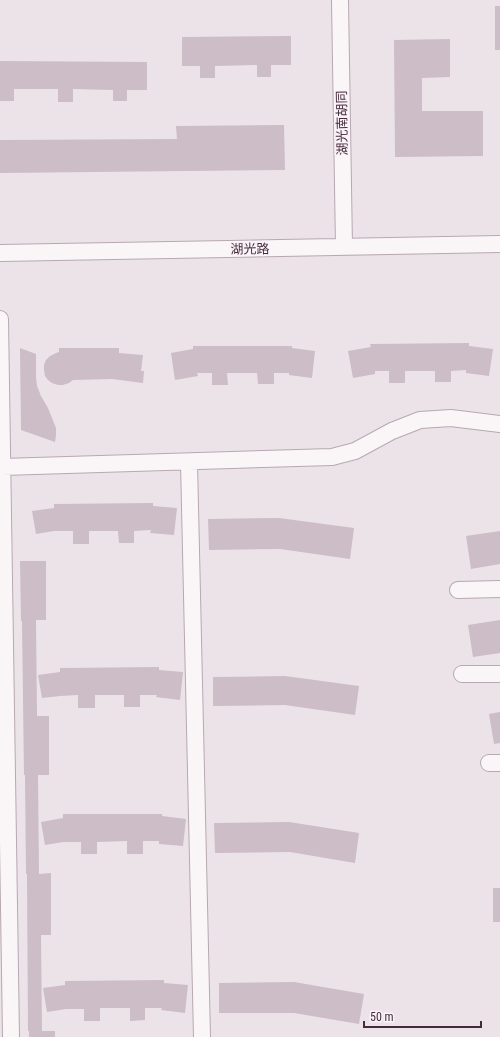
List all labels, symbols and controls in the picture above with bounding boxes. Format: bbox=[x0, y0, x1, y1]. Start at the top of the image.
street label: 湖光南胡同 bbox=[334, 90, 350, 156]
street label: 湖光路 bbox=[230, 241, 270, 257]
scale bar bbox=[364, 1003, 481, 1029]
text: 50 m bbox=[370, 1010, 394, 1024]

